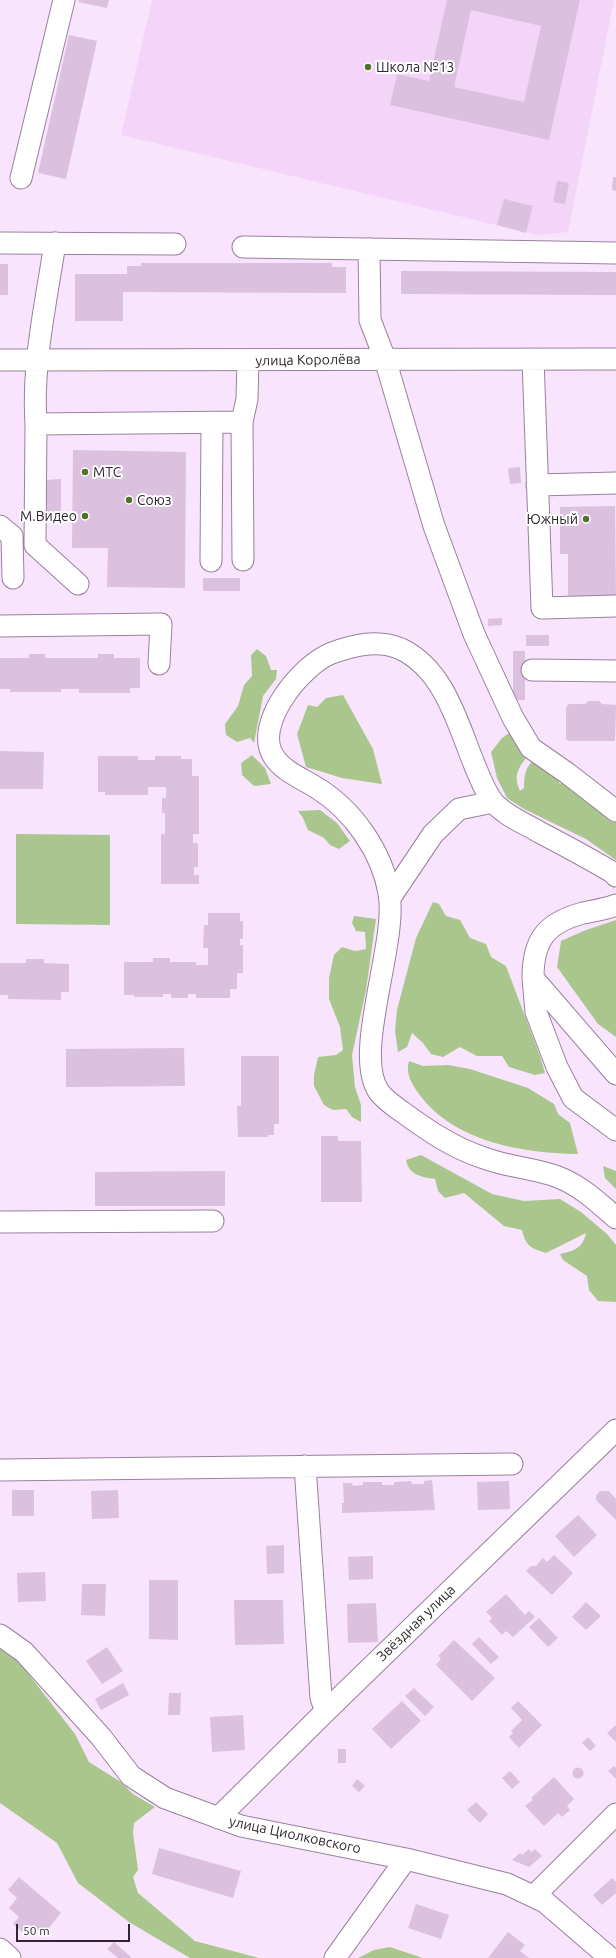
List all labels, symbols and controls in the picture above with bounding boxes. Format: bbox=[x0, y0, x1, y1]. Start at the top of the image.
place label: Школа №13 bbox=[376, 59, 455, 75]
marker: Школа №13 bbox=[363, 62, 373, 72]
street label: улица Королёва bbox=[255, 351, 361, 369]
place label: МТС bbox=[93, 464, 121, 480]
marker: МТС bbox=[80, 467, 90, 477]
place label: Союз bbox=[137, 492, 171, 508]
marker: Союз bbox=[124, 495, 134, 505]
place label: М.Видео bbox=[20, 508, 77, 524]
marker: М.Видео bbox=[80, 511, 90, 521]
place label: Южный bbox=[526, 511, 578, 527]
marker: Южный bbox=[581, 514, 591, 524]
street label: Звёздная улица bbox=[373, 1581, 459, 1665]
street label: улица Циолковского bbox=[228, 1813, 362, 1857]
scale bar bbox=[18, 1916, 132, 1942]
text: 50 m bbox=[23, 1924, 50, 1937]

